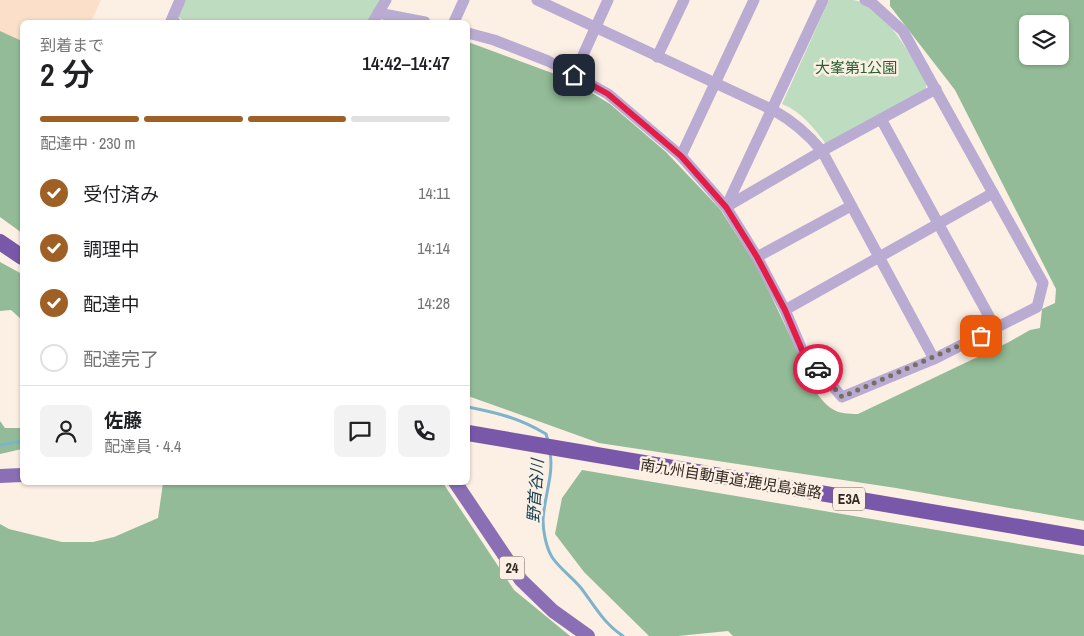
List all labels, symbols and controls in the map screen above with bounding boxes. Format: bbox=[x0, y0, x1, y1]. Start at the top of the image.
map controls bbox=[1019, 15, 1069, 65]
button: layers bbox=[1019, 15, 1069, 65]
text: 到着まで bbox=[40, 34, 104, 56]
text: 14:42–14:47 bbox=[362, 50, 450, 76]
text: 2 分 bbox=[40, 53, 94, 96]
pin bbox=[553, 54, 595, 96]
park label: 大峯第1公園 bbox=[815, 57, 897, 78]
icon: home bbox=[560, 61, 588, 89]
text: 配達中 · 230 m bbox=[40, 132, 135, 154]
icon: check bbox=[40, 179, 68, 207]
text: 受付済み bbox=[83, 181, 159, 207]
text: 14:11 bbox=[418, 182, 450, 204]
icon: check bbox=[40, 234, 68, 262]
text: 調理中 bbox=[83, 236, 140, 262]
text: 14:14 bbox=[417, 237, 450, 259]
icon: check bbox=[40, 289, 68, 317]
text: 配達中 bbox=[83, 291, 140, 317]
text: 14:28 bbox=[417, 292, 450, 314]
pin bbox=[960, 315, 1002, 357]
icon: bag bbox=[967, 322, 995, 350]
courier bbox=[793, 344, 843, 394]
text: 配達完了 bbox=[83, 346, 159, 372]
icon: car bbox=[804, 355, 832, 383]
button: person bbox=[40, 405, 92, 457]
button: chat bbox=[334, 405, 386, 457]
button: phone bbox=[398, 405, 450, 457]
text: 佐藤 bbox=[104, 407, 142, 433]
text: 配達員 · 4.4 bbox=[104, 435, 181, 457]
street label: 南九州自動車道;鹿児島道路 bbox=[639, 454, 823, 503]
water label: 野首谷川 bbox=[522, 456, 548, 524]
road number: E3A bbox=[833, 488, 865, 510]
road number: 24 bbox=[500, 556, 524, 580]

